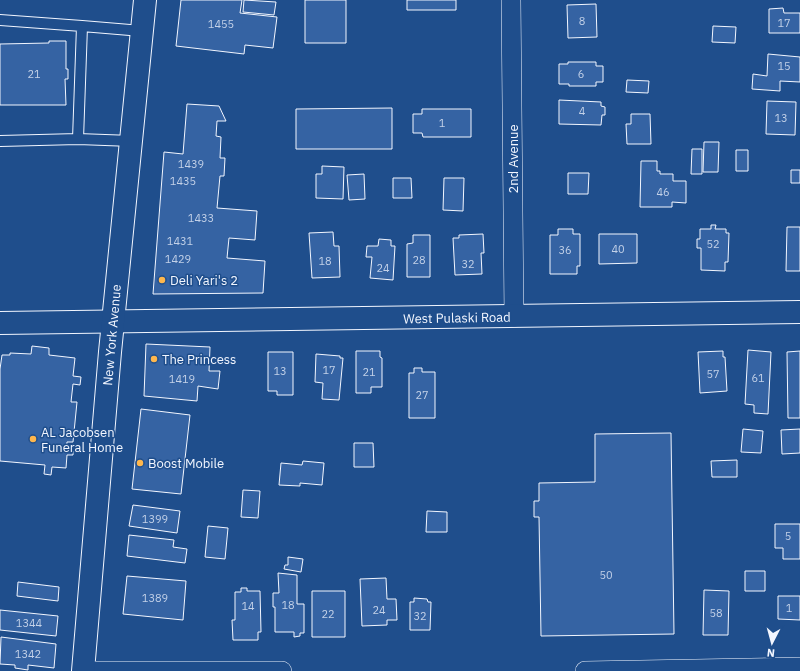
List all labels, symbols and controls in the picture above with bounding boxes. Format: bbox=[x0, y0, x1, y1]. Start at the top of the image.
house number: 8 bbox=[579, 14, 585, 28]
house number: 17 bbox=[777, 16, 791, 30]
house number: 1455 bbox=[208, 17, 234, 31]
house number: 15 bbox=[777, 59, 791, 73]
house number: 21 bbox=[27, 67, 41, 81]
house number: 6 bbox=[578, 67, 584, 81]
house number: 4 bbox=[579, 104, 586, 118]
house number: 13 bbox=[774, 111, 788, 125]
house number: 1 bbox=[439, 116, 446, 130]
street label: 2nd Avenue bbox=[505, 124, 522, 194]
house number: 1439 bbox=[178, 157, 204, 171]
house number: 1435 bbox=[170, 174, 196, 188]
house number: 46 bbox=[656, 185, 670, 199]
house number: 1433 bbox=[188, 211, 214, 225]
house number: 1431 bbox=[167, 234, 194, 248]
house number: 52 bbox=[706, 237, 720, 251]
house number: 40 bbox=[611, 242, 625, 256]
house number: 36 bbox=[558, 243, 572, 257]
house number: 1429 bbox=[165, 252, 191, 266]
house number: 28 bbox=[412, 253, 426, 267]
house number: 18 bbox=[318, 254, 332, 268]
house number: 32 bbox=[461, 257, 475, 271]
house number: 24 bbox=[376, 261, 390, 275]
place label: Deli Yari's 2 bbox=[170, 272, 238, 289]
marker: Deli Yari's 2 bbox=[157, 275, 167, 285]
street label: New York Avenue bbox=[99, 284, 125, 386]
street label: West Pulaski Road bbox=[403, 309, 511, 327]
place label: The Princess bbox=[162, 351, 236, 368]
marker: The Princess bbox=[149, 354, 159, 364]
house number: 17 bbox=[322, 363, 336, 377]
house number: 13 bbox=[273, 364, 287, 378]
house number: 21 bbox=[362, 365, 376, 379]
house number: 57 bbox=[706, 367, 720, 381]
house number: 61 bbox=[751, 371, 765, 385]
house number: 1419 bbox=[169, 372, 195, 386]
house number: 27 bbox=[415, 388, 429, 402]
place label: AL Jacobsen Funeral Home bbox=[41, 424, 123, 456]
marker: AL Jacobsen Funeral Home bbox=[28, 434, 38, 444]
place label: Boost Mobile bbox=[148, 455, 224, 472]
marker: Boost Mobile bbox=[135, 458, 145, 468]
house number: 1399 bbox=[142, 512, 168, 526]
house number: 5 bbox=[785, 529, 791, 543]
house number: 50 bbox=[599, 568, 613, 582]
house number: 1389 bbox=[142, 591, 168, 605]
house number: 18 bbox=[281, 598, 295, 612]
house number: 14 bbox=[241, 599, 255, 613]
house number: 1 bbox=[786, 601, 793, 615]
house number: 24 bbox=[372, 603, 386, 617]
house number: 58 bbox=[709, 606, 723, 620]
house number: 22 bbox=[321, 607, 335, 621]
house number: 32 bbox=[413, 609, 427, 623]
house number: 1344 bbox=[16, 616, 43, 630]
north arrow bbox=[752, 623, 792, 663]
text: N bbox=[766, 646, 776, 660]
house number: 1342 bbox=[15, 647, 41, 661]

